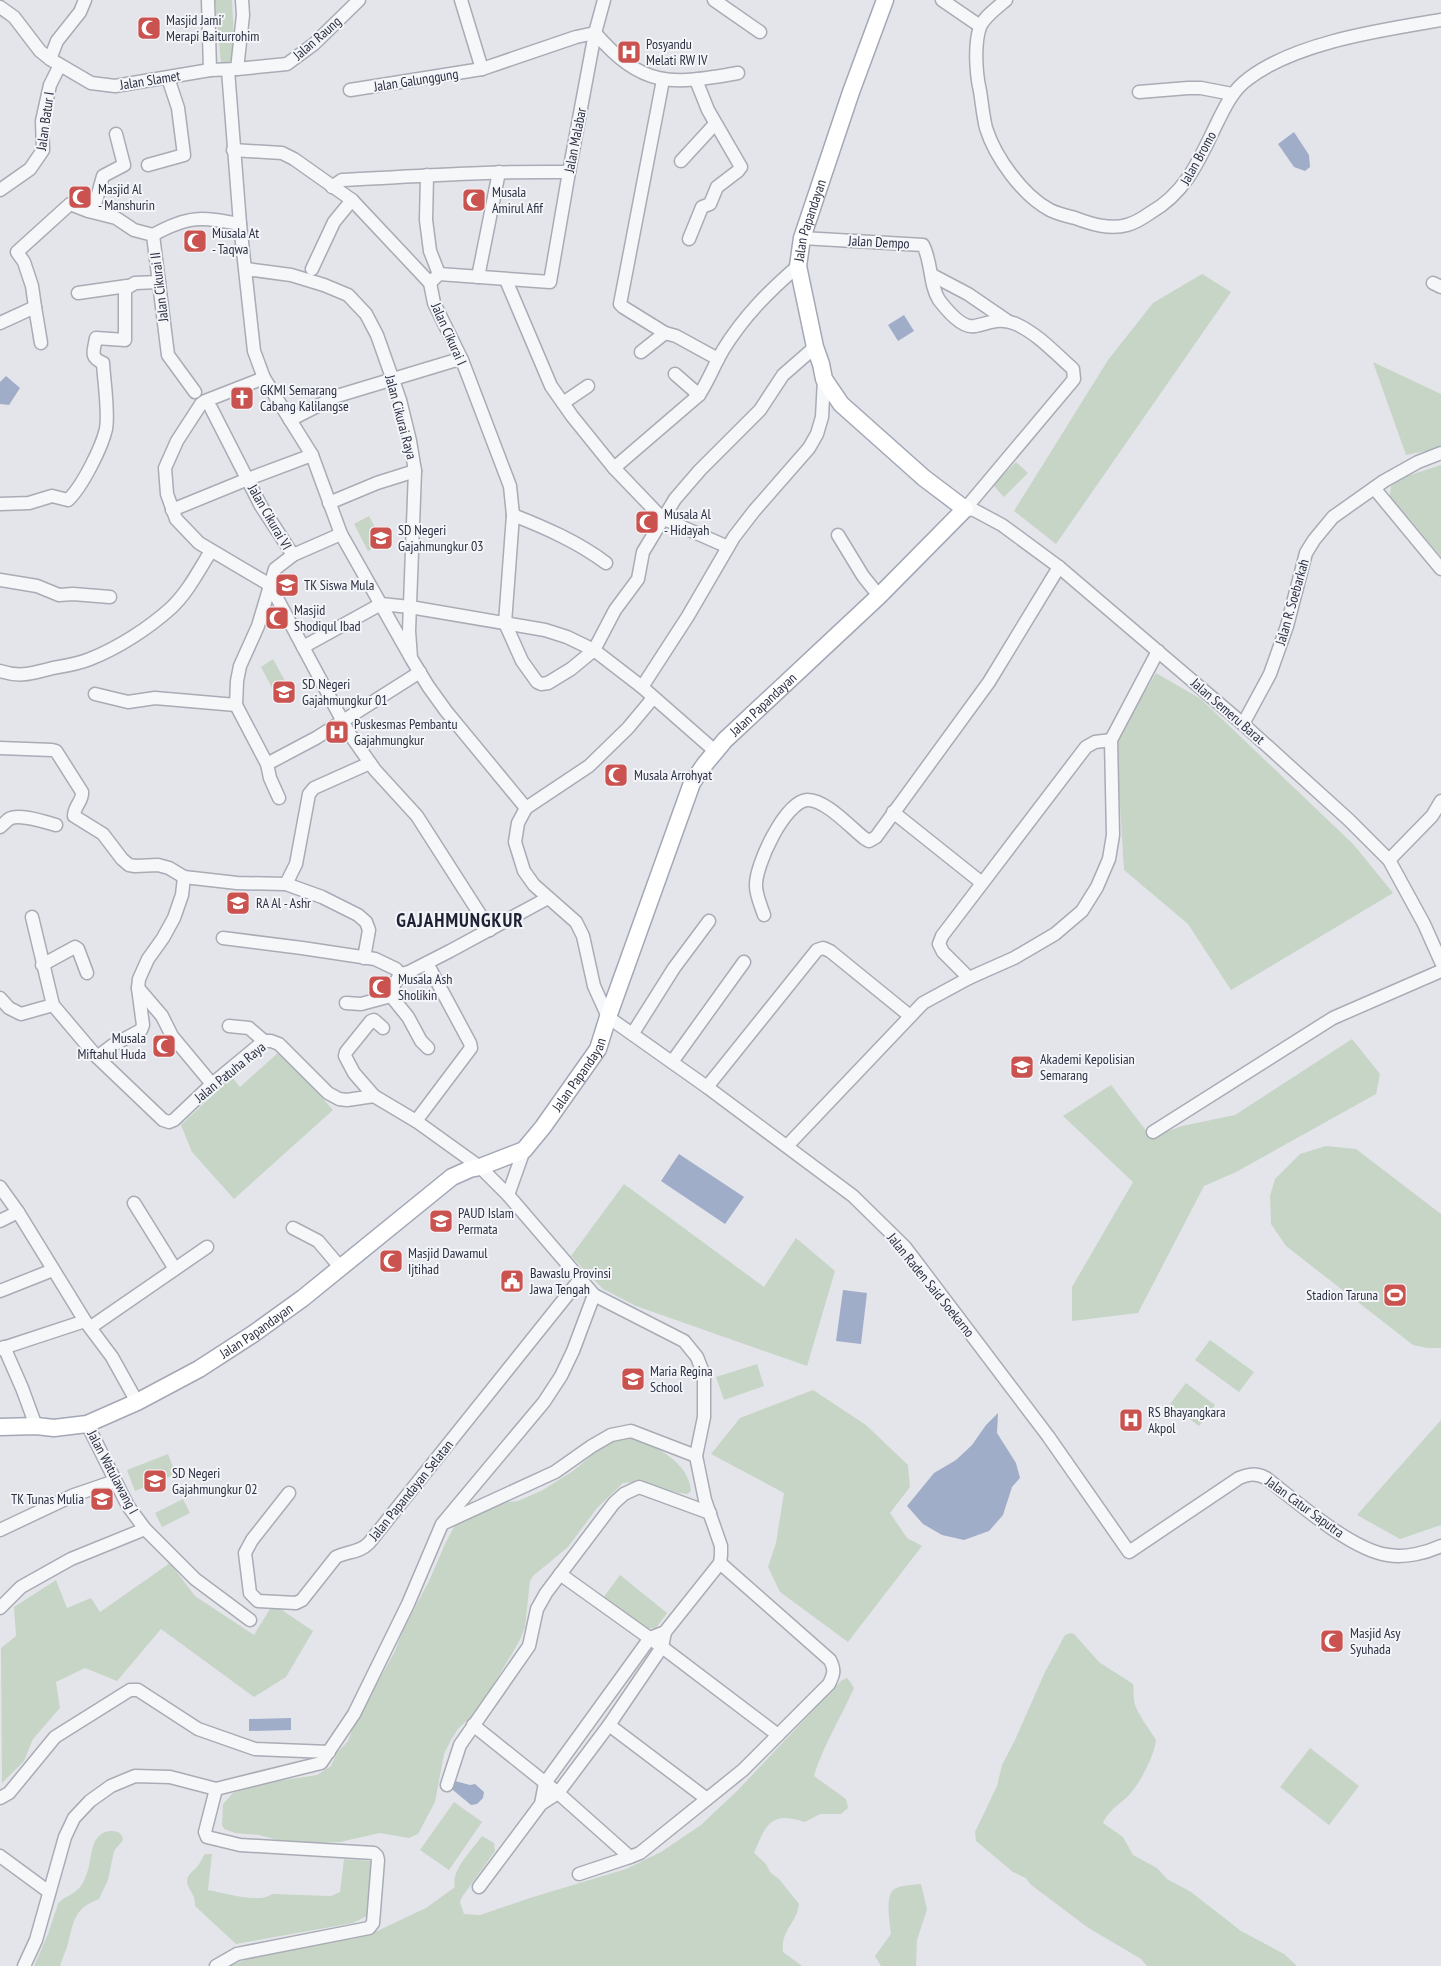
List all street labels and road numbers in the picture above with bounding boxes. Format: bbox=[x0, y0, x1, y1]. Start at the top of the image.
street label: Jalan Raung bbox=[289, 12, 345, 64]
street label: Jalan Galunggung bbox=[371, 64, 460, 96]
street label: Jalan Slamet bbox=[118, 66, 181, 94]
street label: Jalan Batur I bbox=[32, 90, 58, 153]
street label: Jalan Malabar bbox=[560, 106, 590, 175]
street label: Jalan Bromo bbox=[1175, 128, 1220, 189]
street label: Jalan Papandayan bbox=[790, 177, 830, 264]
street label: Jalan Dempo bbox=[847, 231, 910, 253]
street label: Jalan Cikurai II bbox=[146, 251, 172, 324]
street label: Jalan Cikurai I bbox=[427, 299, 471, 368]
street label: Jalan Cikurai Raya bbox=[381, 372, 421, 461]
street label: Jalan Cikurai VI bbox=[244, 480, 296, 553]
street label: Jalan R. Soebarkah bbox=[1271, 557, 1313, 648]
street label: Jalan Papandayan bbox=[725, 669, 800, 741]
street label: Jalan Semeru Barat bbox=[1187, 673, 1269, 748]
street label: Jalan Papandayan bbox=[547, 1036, 610, 1115]
street label: Jalan Patuha Raya bbox=[190, 1038, 269, 1107]
street label: Jalan Raden Said Soekarno bbox=[883, 1229, 979, 1341]
street label: Jalan Papandayan bbox=[215, 1299, 296, 1363]
street label: Jalan Watulawang I bbox=[83, 1426, 143, 1517]
street label: Jalan Papandayan Selatan bbox=[364, 1436, 457, 1545]
street label: Jalan Catur Saputra bbox=[1261, 1472, 1348, 1541]

